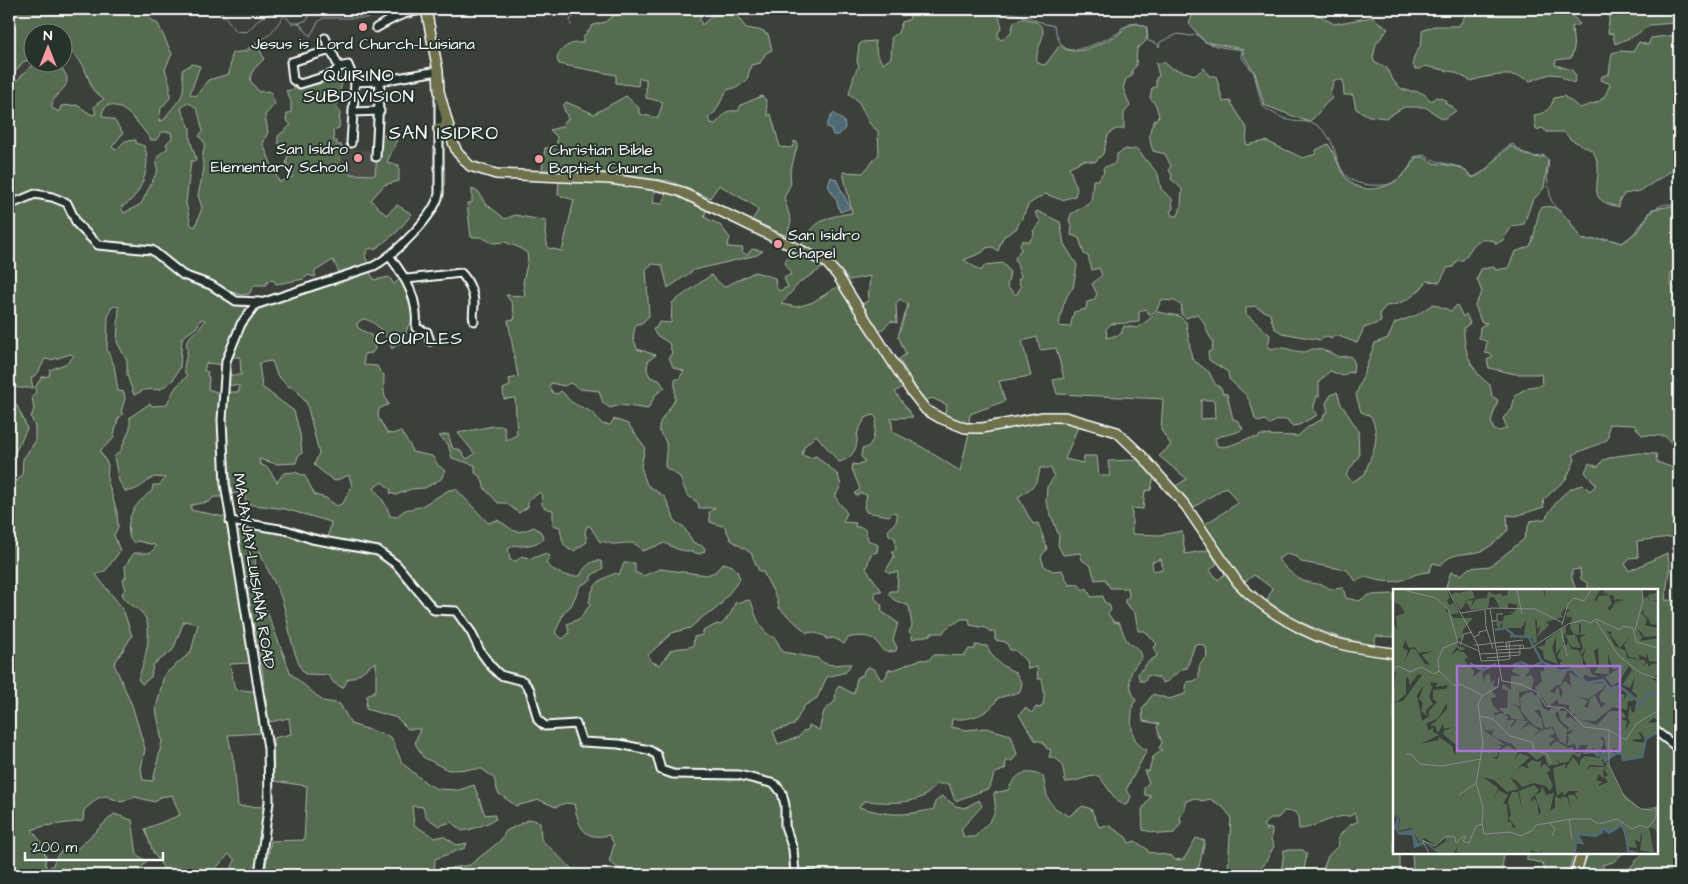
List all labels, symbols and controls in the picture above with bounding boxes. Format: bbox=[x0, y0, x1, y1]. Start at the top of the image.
marker: Jesus is Lord Church-Luisiana bbox=[357, 21, 369, 33]
north arrow bbox=[22, 22, 72, 72]
text: N bbox=[44, 26, 53, 46]
place label: Jesus is Lord Church-Luisiana bbox=[251, 33, 475, 55]
district label: QUIRINO SUBDIVISION bbox=[303, 63, 415, 109]
district label: SAN ISIDRO bbox=[389, 120, 499, 147]
place label: San Isidro Elementary School bbox=[211, 138, 348, 179]
place label: Christian Bible Baptist Church bbox=[549, 139, 662, 179]
marker: San Isidro Elementary School bbox=[352, 152, 364, 164]
marker: Christian Bible Baptist Church bbox=[533, 153, 545, 165]
place label: San Isidro Chapel bbox=[788, 224, 860, 264]
marker: San Isidro Chapel bbox=[772, 238, 784, 250]
district label: COUPLES bbox=[375, 326, 463, 351]
street label: MAJAYJAY-LUISIANA ROAD bbox=[228, 472, 280, 670]
inset map bbox=[1393, 589, 1658, 854]
scale bar bbox=[25, 829, 162, 861]
text: 200 m bbox=[32, 837, 78, 858]

